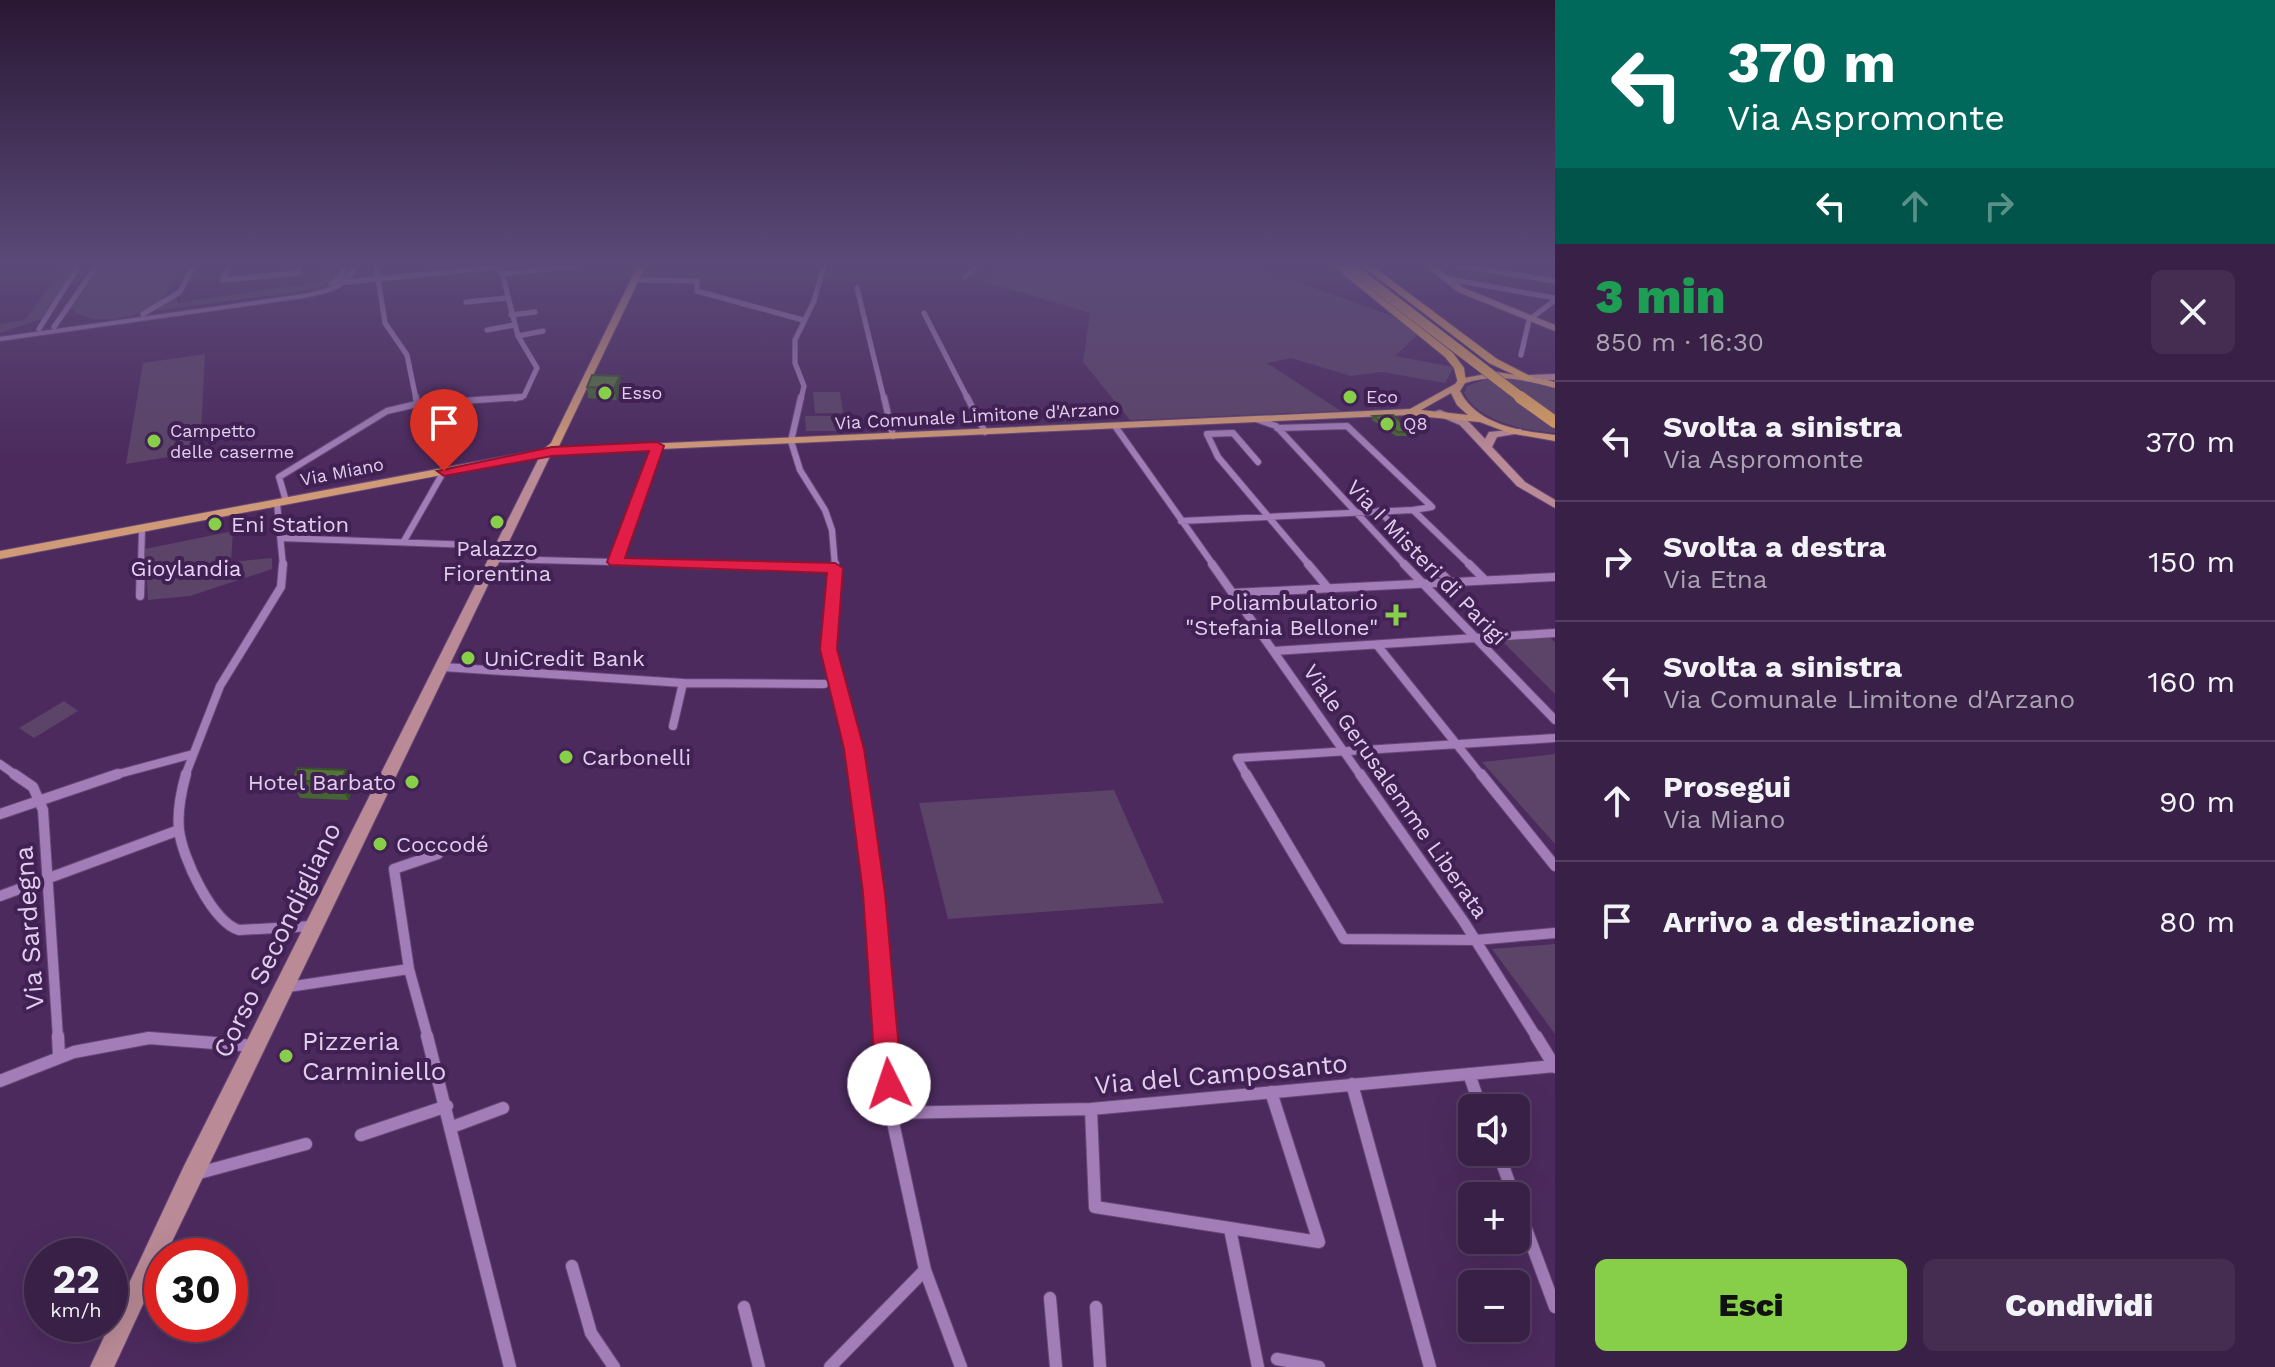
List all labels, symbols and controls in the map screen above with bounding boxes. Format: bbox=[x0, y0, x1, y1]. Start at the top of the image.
text: 370 m bbox=[1727, 30, 1896, 96]
icon: left bbox=[1595, 32, 1699, 136]
text: Via Aspromonte bbox=[1727, 97, 2005, 139]
icon: left bbox=[1809, 184, 1853, 228]
icon: ahead bbox=[1893, 184, 1937, 228]
icon: right bbox=[1977, 184, 2021, 228]
text: 3 min bbox=[1595, 268, 1726, 325]
button: close bbox=[2151, 270, 2235, 354]
text: 850 m · 16:30 bbox=[1595, 327, 1764, 357]
place label: Esso bbox=[621, 382, 662, 403]
marker: Esso bbox=[596, 384, 614, 402]
place label: Eco bbox=[1366, 386, 1398, 407]
marker: Eco bbox=[1341, 388, 1359, 406]
pin bbox=[410, 389, 478, 471]
street label: Via Comunale Limitone d'Arzano bbox=[834, 398, 1120, 433]
icon: arrive bbox=[422, 401, 466, 445]
text: Svolta a sinistra bbox=[1663, 409, 1902, 444]
place label: Q8 bbox=[1403, 413, 1428, 434]
marker: Q8 bbox=[1378, 415, 1396, 433]
icon: left bbox=[1595, 419, 1639, 463]
place label: Campetto delle caserme bbox=[170, 420, 294, 462]
text: 370 m bbox=[2145, 424, 2235, 459]
marker: Campetto delle caserme bbox=[145, 432, 163, 450]
text: Via Aspromonte bbox=[1663, 444, 1864, 474]
street label: Via Miano bbox=[298, 453, 385, 490]
street label: Via I Misteri di Parigi bbox=[1341, 475, 1512, 650]
place label: Eni Station bbox=[231, 512, 349, 537]
marker: Palazzo Fiorentina bbox=[488, 513, 506, 531]
marker: Eni Station bbox=[206, 515, 224, 533]
text: Svolta a destra bbox=[1663, 529, 1886, 564]
place label: Palazzo Fiorentina bbox=[443, 536, 551, 586]
icon: right bbox=[1595, 539, 1639, 583]
text: 150 m bbox=[2148, 544, 2235, 579]
park label: Gioylandia bbox=[131, 556, 241, 581]
text: Via Etna bbox=[1663, 564, 1768, 594]
place label: Poliambulatorio "Stefania Bellone" bbox=[1185, 590, 1378, 640]
marker: Poliambulatorio "Stefania Bellone" bbox=[1385, 604, 1407, 626]
place label: UniCredit Bank bbox=[484, 646, 645, 671]
marker: UniCredit Bank bbox=[459, 649, 477, 667]
text: Svolta a sinistra bbox=[1663, 649, 1902, 684]
icon: left bbox=[1595, 659, 1639, 703]
street label: Viale Gerusalemme Liberata bbox=[1298, 660, 1493, 923]
text: 160 m bbox=[2148, 664, 2235, 699]
text: Via Comunale Limitone d'Arzano bbox=[1663, 684, 2075, 714]
place label: Carbonelli bbox=[582, 745, 691, 770]
marker: Carbonelli bbox=[557, 748, 575, 766]
text: Prosegui bbox=[1663, 769, 1791, 804]
place label: Hotel Barbato bbox=[248, 770, 396, 795]
marker: Hotel Barbato bbox=[403, 773, 421, 791]
icon: ahead bbox=[1595, 779, 1639, 823]
text: 90 m bbox=[2159, 784, 2235, 819]
text: Via Miano bbox=[1663, 804, 1785, 834]
street label: Corso Secondigliano bbox=[207, 818, 347, 1062]
place label: Coccodé bbox=[396, 832, 489, 857]
marker: Coccodé bbox=[371, 835, 389, 853]
street label: Via Sardegna bbox=[8, 845, 50, 1011]
icon: arrive bbox=[1595, 899, 1639, 943]
text: Arrivo a destinazione bbox=[1663, 904, 1975, 939]
text: 80 m bbox=[2159, 904, 2235, 939]
place label: Pizzeria Carminiello bbox=[302, 1026, 446, 1086]
position arrow bbox=[847, 1042, 931, 1126]
marker: Pizzeria Carminiello bbox=[277, 1047, 295, 1065]
street label: Via del Camposanto bbox=[1093, 1048, 1349, 1100]
map controls bbox=[1458, 1094, 1530, 1342]
button: sound bbox=[1458, 1094, 1530, 1166]
button: + bbox=[1458, 1182, 1530, 1254]
speed limit sign: 30 bbox=[144, 1238, 248, 1342]
text: 22 bbox=[52, 1256, 100, 1303]
button: Esci bbox=[1595, 1259, 1907, 1351]
button: Condividi bbox=[1923, 1259, 2235, 1351]
button: − bbox=[1458, 1270, 1530, 1342]
text: km/h bbox=[50, 1298, 102, 1322]

